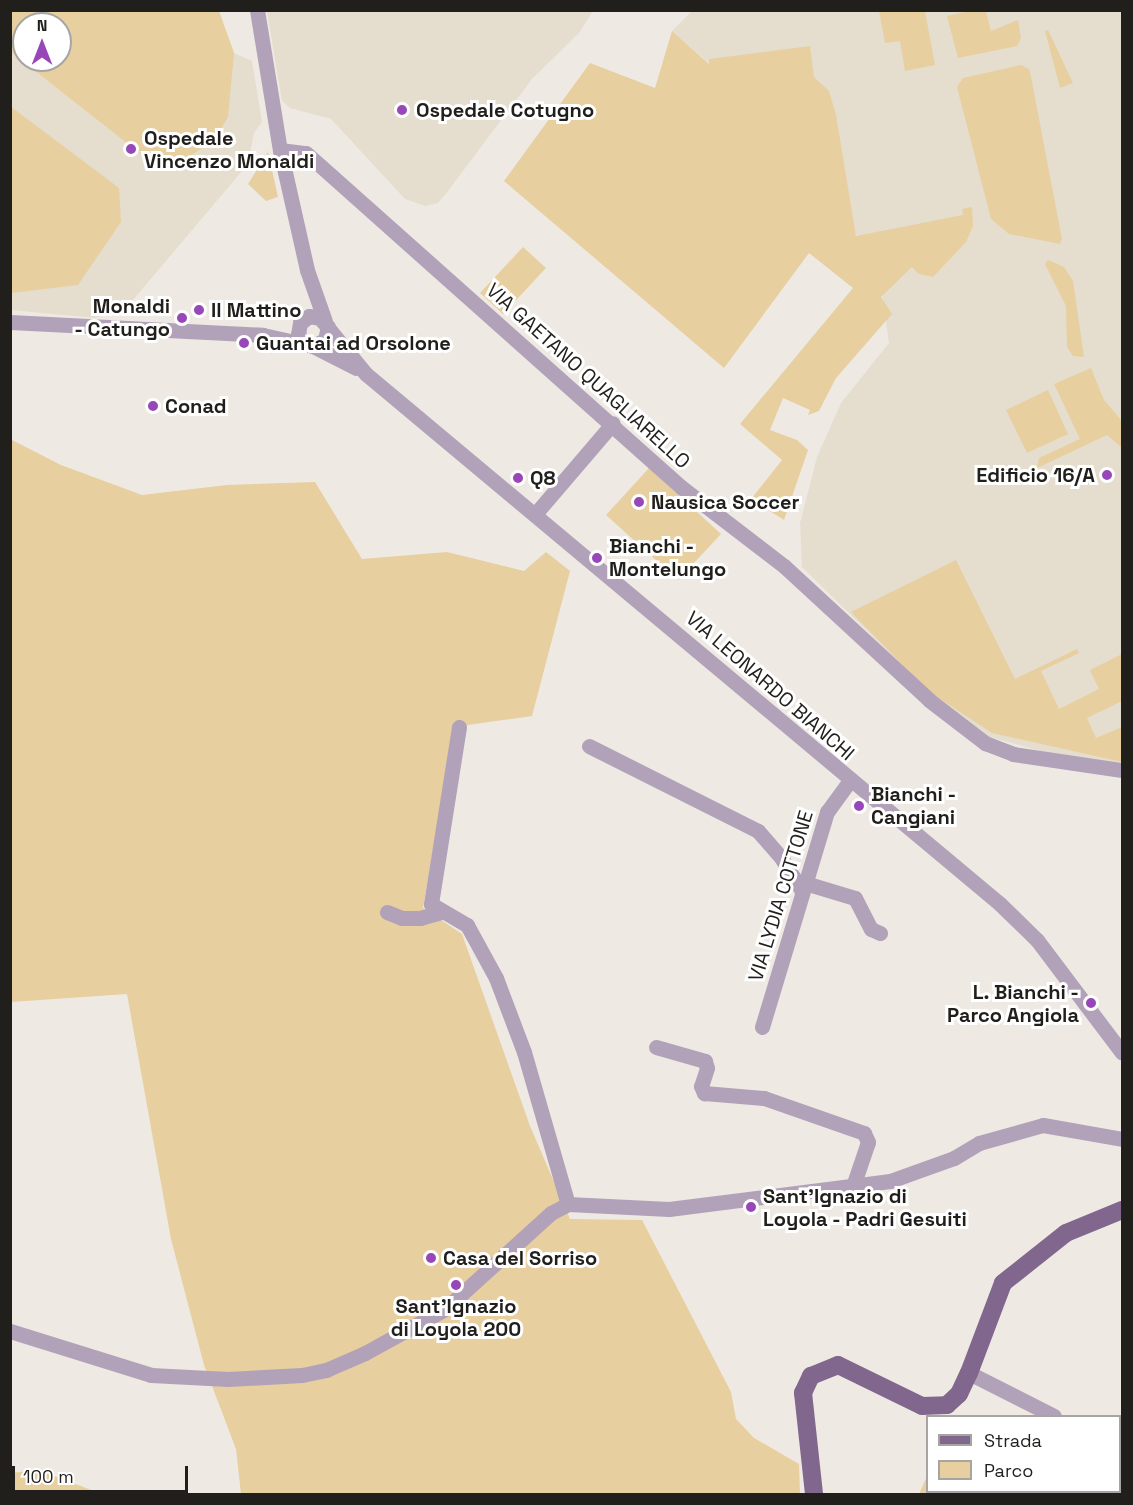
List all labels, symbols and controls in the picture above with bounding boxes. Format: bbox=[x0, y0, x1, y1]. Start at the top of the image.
north arrow bbox=[12, 12, 72, 72]
text: N bbox=[37, 15, 47, 36]
place label: Ospedale Cotugno bbox=[416, 98, 594, 122]
marker: Ospedale Cotugno bbox=[393, 101, 411, 119]
place label: Ospedale Vincenzo Monaldi bbox=[144, 126, 314, 173]
marker: Ospedale Vincenzo Monaldi bbox=[122, 140, 140, 158]
street label: VIA GAETANO QUAGLIARELLO bbox=[481, 278, 695, 474]
place label: Monaldi - Catungo bbox=[74, 294, 170, 341]
place label: Il Mattino bbox=[211, 298, 301, 322]
marker: Il Mattino bbox=[192, 303, 206, 317]
marker: Monaldi - Catungo bbox=[175, 311, 189, 325]
place label: Guantai ad Orsolone bbox=[256, 331, 451, 355]
marker: Guantai ad Orsolone bbox=[237, 336, 251, 350]
place label: Conad bbox=[165, 394, 227, 418]
marker: Conad bbox=[146, 399, 160, 413]
place label: Edificio 16/A bbox=[976, 463, 1095, 487]
place label: Q8 bbox=[530, 466, 556, 490]
marker: Edificio 16/A bbox=[1100, 468, 1114, 482]
marker: Q8 bbox=[511, 471, 525, 485]
place label: Nausica Soccer bbox=[651, 490, 799, 514]
marker: Nausica Soccer bbox=[632, 495, 646, 509]
place label: Bianchi - Montelungo bbox=[609, 534, 726, 581]
marker: Bianchi - Montelungo bbox=[590, 551, 604, 565]
street label: VIA LEONARDO BIANCHI bbox=[681, 606, 859, 766]
place label: Bianchi - Cangiani bbox=[871, 783, 957, 830]
marker: Bianchi - Cangiani bbox=[852, 799, 866, 813]
street label: VIA LYDIA COTTONE bbox=[744, 807, 818, 985]
place label: L. Bianchi - Parco Angiola bbox=[947, 980, 1079, 1027]
marker: L. Bianchi - Parco Angiola bbox=[1084, 996, 1098, 1010]
place label: Sant'Ignazio di Loyola - Padri Gesuiti bbox=[763, 1184, 968, 1231]
marker: Sant'Ignazio di Loyola - Padri Gesuiti bbox=[744, 1200, 758, 1214]
place label: Casa del Sorriso bbox=[443, 1246, 597, 1270]
marker: Casa del Sorriso bbox=[424, 1251, 438, 1265]
marker: Sant'Ignazio di Loyola 200 bbox=[449, 1278, 463, 1292]
place label: Sant'Ignazio di Loyola 200 bbox=[391, 1294, 521, 1341]
legend bbox=[926, 1415, 1121, 1493]
text: Strada bbox=[984, 1429, 1042, 1452]
scale bar bbox=[15, 1454, 190, 1492]
text: Parco bbox=[984, 1459, 1033, 1482]
text: 100 m bbox=[23, 1465, 74, 1488]

